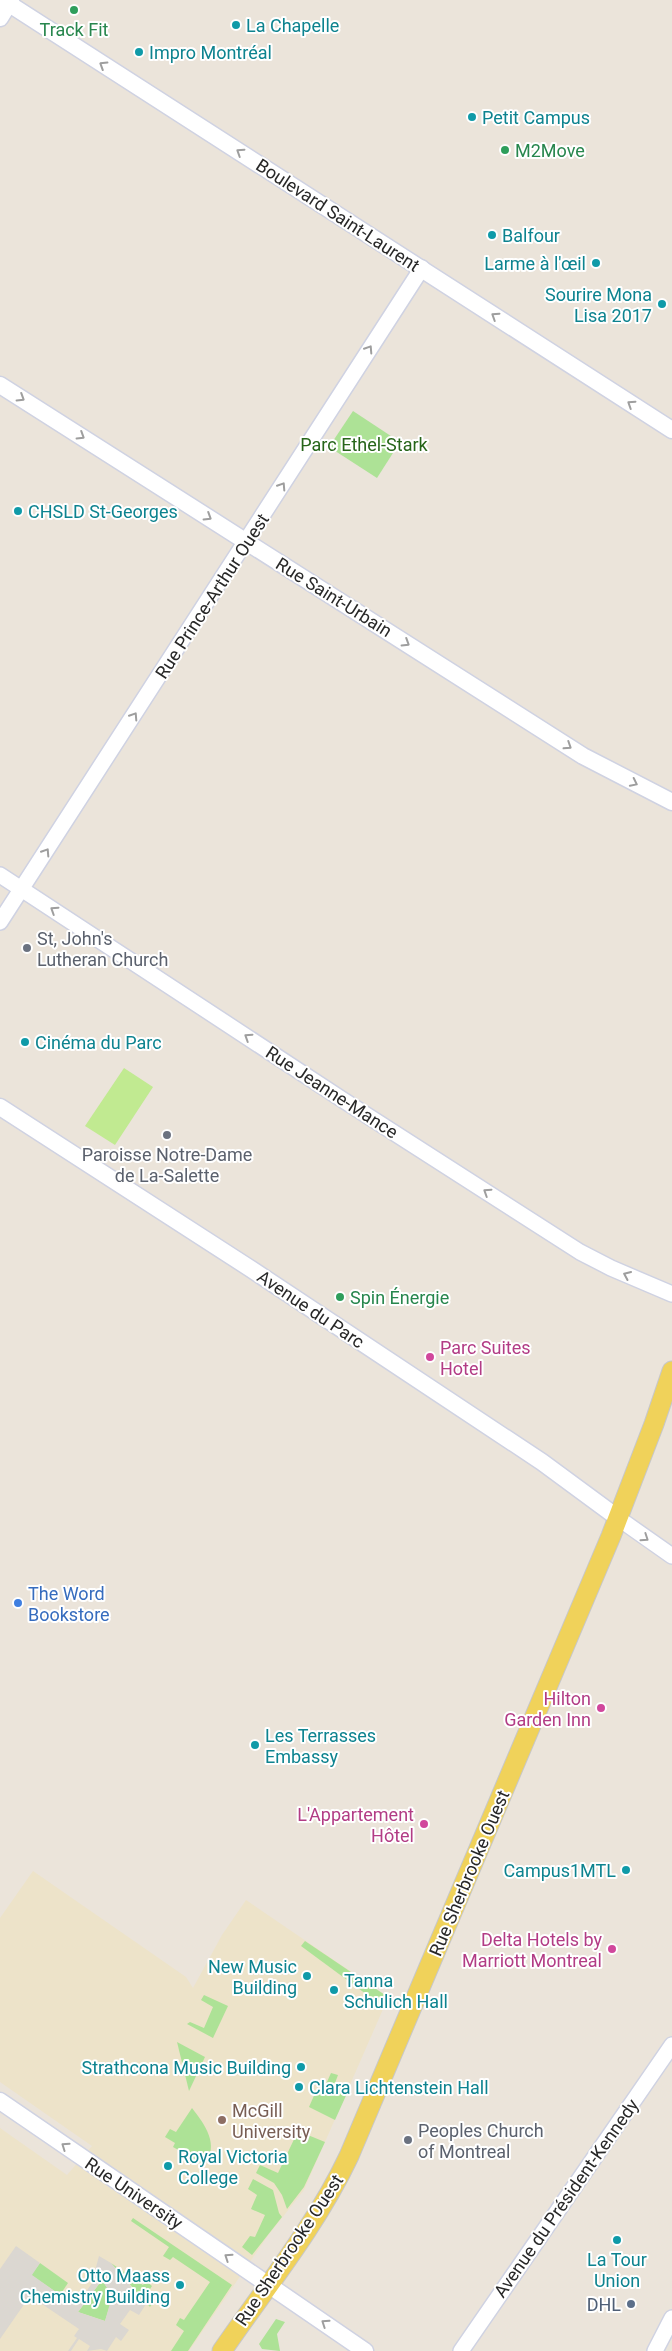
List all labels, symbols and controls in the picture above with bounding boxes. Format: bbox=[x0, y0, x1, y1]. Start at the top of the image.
marker: Track Fit bbox=[68, 4, 80, 16]
place label: La Chapelle bbox=[246, 15, 339, 36]
place label: Track Fit bbox=[40, 19, 109, 40]
marker: La Chapelle bbox=[230, 19, 242, 31]
place label: Impro Montréal bbox=[149, 42, 272, 63]
marker: Impro Montréal bbox=[133, 46, 145, 58]
one-way arrow bbox=[99, 61, 108, 71]
place label: Petit Campus bbox=[482, 107, 590, 128]
marker: Petit Campus bbox=[466, 111, 478, 123]
place label: M2Move bbox=[515, 140, 585, 161]
marker: M2Move bbox=[499, 144, 511, 156]
one-way arrow bbox=[237, 149, 246, 158]
street label: Boulevard Saint-Laurent bbox=[252, 154, 424, 276]
place label: Balfour bbox=[502, 225, 560, 246]
marker: Balfour bbox=[486, 229, 498, 241]
place label: Larme à l'œil bbox=[484, 253, 586, 274]
marker: Larme à l'œil bbox=[590, 257, 602, 269]
place label: Sourire Mona Lisa 2017 bbox=[545, 284, 652, 326]
marker: Sourire Mona Lisa 2017 bbox=[656, 298, 668, 310]
one-way arrow bbox=[491, 312, 500, 322]
one-way arrow bbox=[363, 345, 373, 354]
one-way arrow bbox=[16, 392, 25, 402]
one-way arrow bbox=[627, 400, 636, 410]
one-way arrow bbox=[75, 430, 84, 440]
park label: Parc Ethel-Stark bbox=[300, 434, 429, 455]
one-way arrow bbox=[276, 482, 285, 491]
place label: CHSLD St-Georges bbox=[28, 501, 178, 522]
marker: CHSLD St-Georges bbox=[12, 505, 24, 517]
street label: Rue Prince-Arthur Ouest bbox=[151, 510, 273, 682]
one-way arrow bbox=[203, 511, 212, 520]
street label: Rue Saint-Urbain bbox=[272, 553, 396, 641]
one-way arrow bbox=[400, 637, 409, 646]
one-way arrow bbox=[128, 712, 138, 721]
one-way arrow bbox=[563, 740, 572, 750]
one-way arrow bbox=[629, 777, 638, 787]
one-way arrow bbox=[39, 848, 49, 857]
one-way arrow bbox=[50, 907, 59, 916]
place label: St, John's Lutheran Church bbox=[37, 928, 168, 970]
marker: St, John's Lutheran Church bbox=[21, 942, 33, 954]
place label: Cinéma du Parc bbox=[35, 1032, 162, 1053]
one-way arrow bbox=[245, 1034, 254, 1044]
marker: Cinéma du Parc bbox=[19, 1036, 31, 1048]
street label: Rue Jeanne-Mance bbox=[262, 1041, 402, 1143]
marker: Paroisse Notre-Dame de La-Salette bbox=[161, 1129, 173, 1141]
place label: Paroisse Notre-Dame de La-Salette bbox=[82, 1144, 252, 1186]
one-way arrow bbox=[484, 1189, 493, 1199]
street label: Avenue du Parc bbox=[254, 1266, 368, 1352]
one-way arrow bbox=[623, 1271, 632, 1282]
place label: Spin Énergie bbox=[350, 1287, 449, 1308]
marker: Spin Énergie bbox=[334, 1291, 346, 1303]
place label: Parc Suites Hotel bbox=[440, 1337, 531, 1379]
marker: Parc Suites Hotel bbox=[424, 1351, 436, 1363]
one-way arrow bbox=[640, 1531, 649, 1541]
place label: The Word Bookstore bbox=[28, 1583, 110, 1625]
marker: The Word Bookstore bbox=[12, 1597, 24, 1609]
place label: Hilton Garden Inn bbox=[504, 1688, 591, 1730]
marker: Hilton Garden Inn bbox=[595, 1702, 607, 1714]
place label: Les Terrasses Embassy bbox=[265, 1725, 376, 1767]
marker: Les Terrasses Embassy bbox=[249, 1739, 261, 1751]
street label: Rue Sherbrooke Ouest bbox=[425, 1787, 513, 1959]
place label: L'Appartement Hôtel bbox=[297, 1804, 414, 1846]
marker: L'Appartement Hôtel bbox=[418, 1818, 430, 1830]
place label: Campus1MTL bbox=[503, 1860, 616, 1881]
marker: Campus1MTL bbox=[620, 1864, 632, 1876]
place label: Delta Hotels by Marriott Montreal bbox=[462, 1929, 602, 1971]
marker: Delta Hotels by Marriott Montreal bbox=[606, 1943, 618, 1955]
place label: New Music Building bbox=[208, 1956, 297, 1998]
marker: New Music Building bbox=[301, 1970, 313, 1982]
place label: Tanna Schulich Hall bbox=[344, 1970, 448, 2012]
marker: Tanna Schulich Hall bbox=[328, 1984, 340, 1996]
place label: Strathcona Music Building bbox=[82, 2057, 291, 2078]
marker: Strathcona Music Building bbox=[295, 2061, 307, 2073]
place label: Clara Lichtenstein Hall bbox=[309, 2077, 489, 2098]
marker: Clara Lichtenstein Hall bbox=[293, 2081, 305, 2093]
street label: Avenue du Président-Kennedy bbox=[489, 2094, 643, 2301]
place label: McGill University bbox=[232, 2100, 311, 2142]
marker: McGill University bbox=[216, 2114, 228, 2126]
place label: Peoples Church of Montreal bbox=[418, 2120, 544, 2162]
marker: Peoples Church of Montreal bbox=[402, 2134, 414, 2146]
one-way arrow bbox=[61, 2143, 70, 2152]
place label: Royal Victoria College bbox=[178, 2146, 288, 2188]
street label: Rue University bbox=[81, 2153, 187, 2234]
marker: Royal Victoria College bbox=[162, 2160, 174, 2172]
street label: Rue Sherbrooke Ouest bbox=[231, 2170, 347, 2330]
marker: La Tour Union bbox=[611, 2234, 623, 2246]
place label: La Tour Union bbox=[587, 2249, 647, 2291]
one-way arrow bbox=[224, 2254, 234, 2263]
place label: Otto Maass Chemistry Building bbox=[20, 2265, 170, 2307]
marker: Otto Maass Chemistry Building bbox=[174, 2279, 186, 2291]
place label: DHL bbox=[587, 2294, 621, 2315]
marker: DHL bbox=[625, 2298, 637, 2310]
one-way arrow bbox=[321, 2320, 330, 2330]

